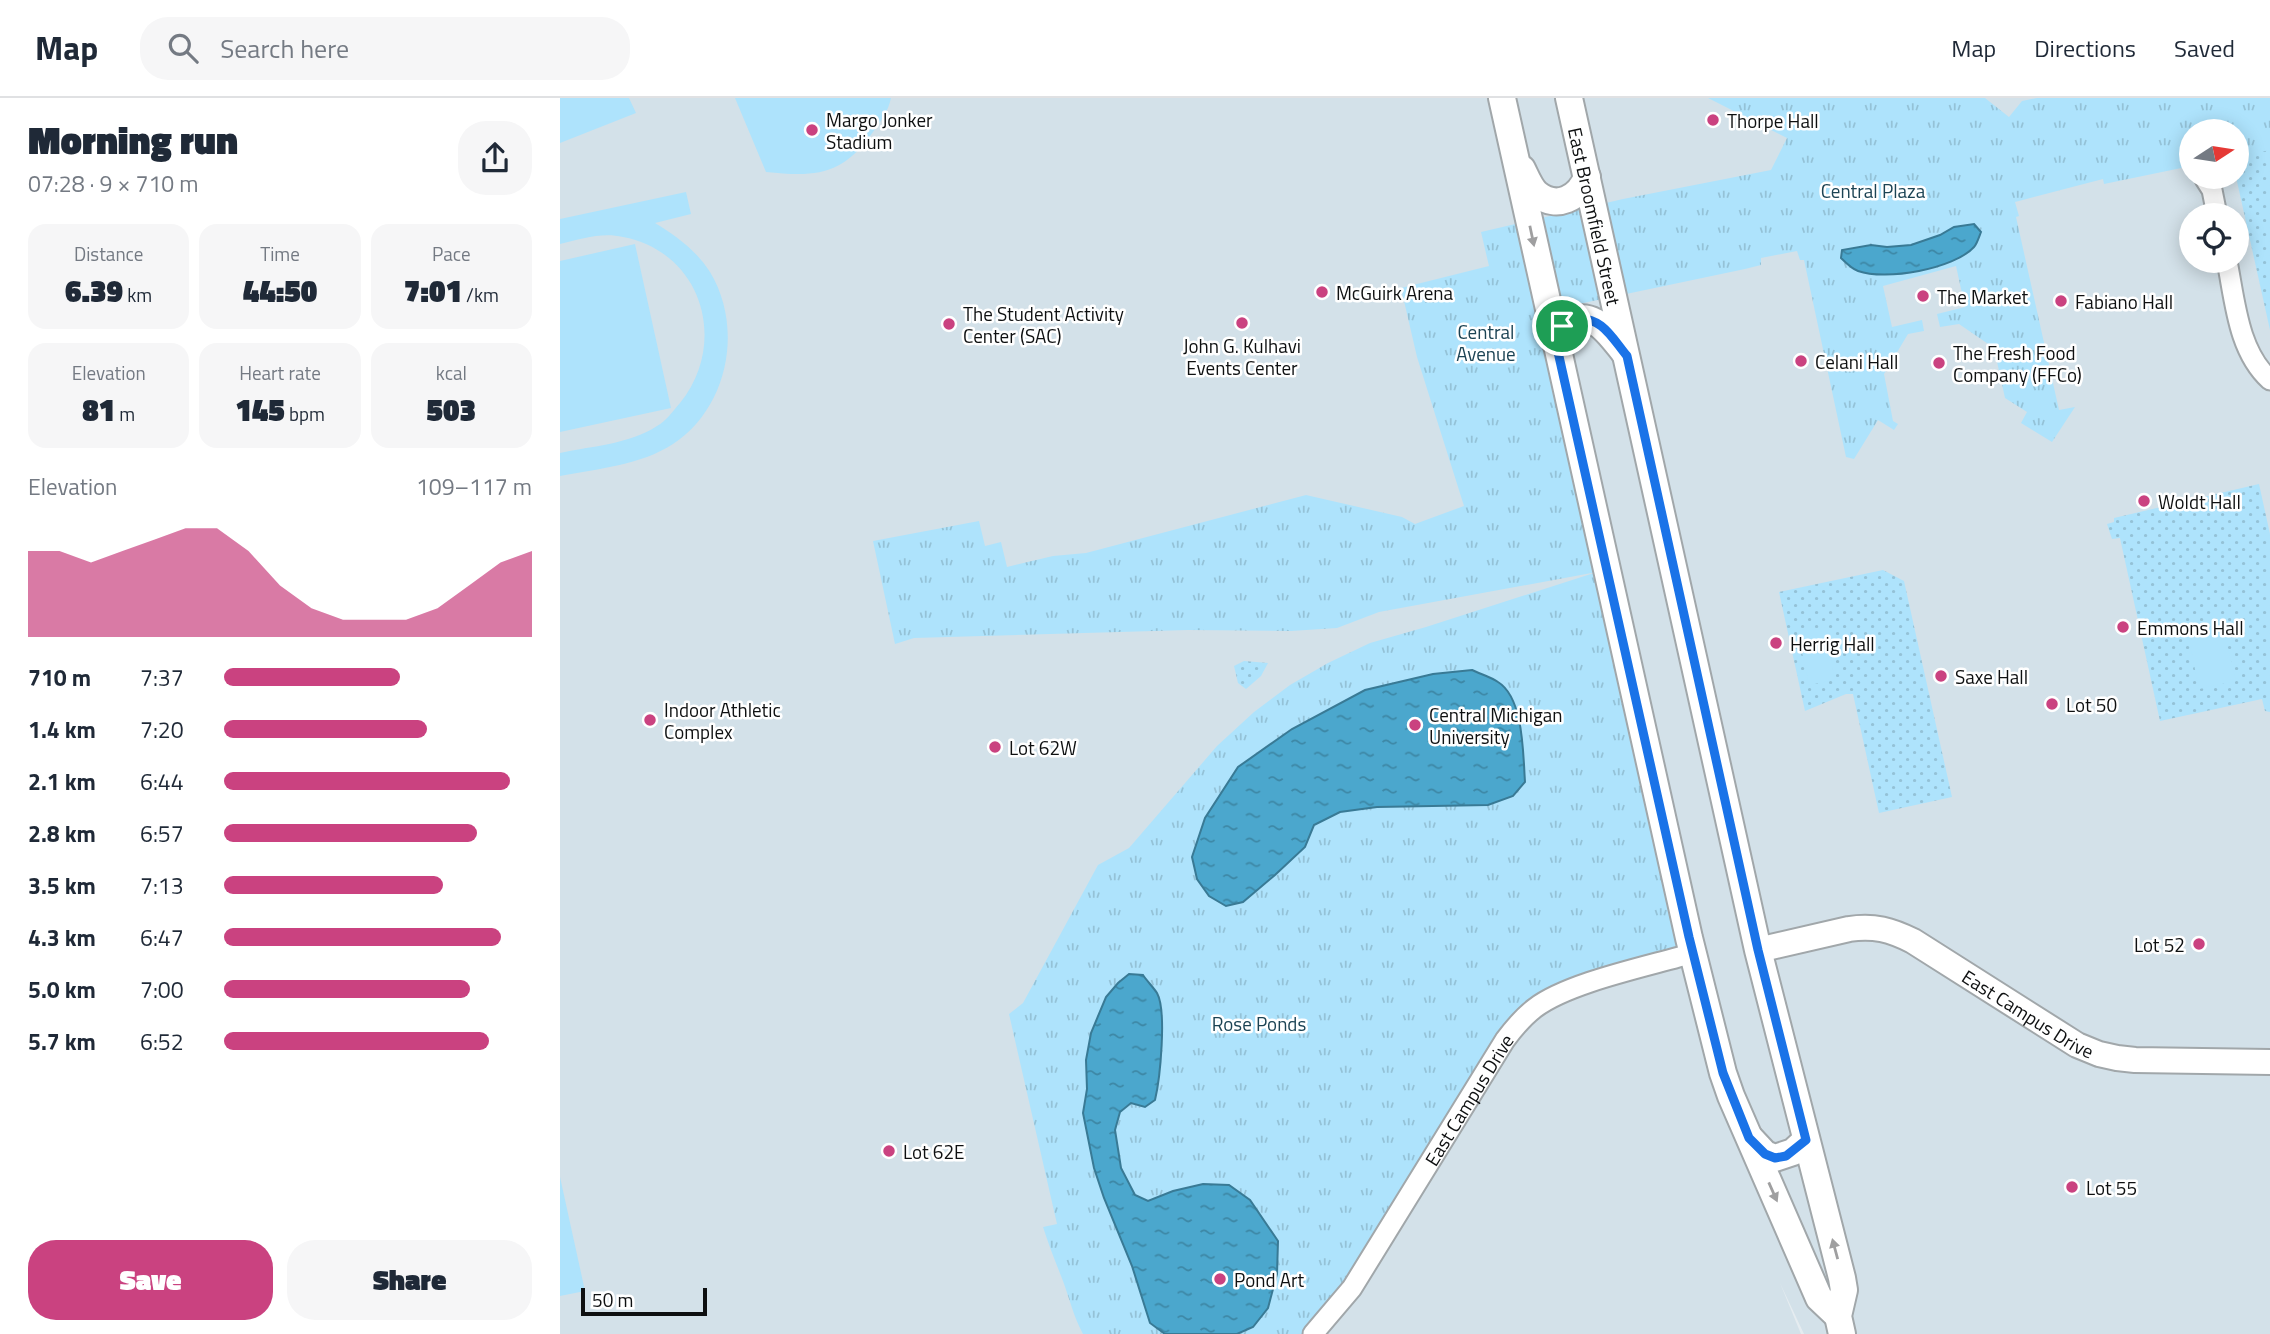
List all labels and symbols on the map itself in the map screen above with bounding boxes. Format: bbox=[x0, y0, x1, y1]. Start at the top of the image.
place label: Margo Jonker Stadium bbox=[826, 105, 933, 156]
place label: Thorpe Hall bbox=[1727, 106, 1819, 135]
marker: Thorpe Hall bbox=[1705, 112, 1721, 128]
north arrow bbox=[2179, 119, 2249, 189]
marker: Margo Jonker Stadium bbox=[804, 122, 820, 138]
street label: East Broomfield Street bbox=[1561, 124, 1629, 308]
park label: Central Plaza bbox=[1821, 176, 1926, 205]
one-way arrow bbox=[1527, 225, 1538, 247]
place label: McGuirk Arena bbox=[1336, 278, 1453, 307]
place label: The Market bbox=[1937, 282, 2028, 311]
marker: McGuirk Arena bbox=[1314, 284, 1330, 300]
place label: Fabiano Hall bbox=[2075, 287, 2173, 316]
marker: The Market bbox=[1915, 288, 1931, 304]
marker: Fabiano Hall bbox=[2053, 293, 2069, 309]
pin bbox=[1532, 296, 1592, 356]
place label: The Student Activity Center (SAC) bbox=[963, 299, 1124, 350]
marker: John G. Kulhavi Events Center bbox=[1234, 315, 1250, 331]
marker: The Student Activity Center (SAC) bbox=[941, 316, 957, 332]
park label: Central Avenue bbox=[1456, 317, 1516, 368]
place label: John G. Kulhavi Events Center bbox=[1183, 331, 1301, 382]
place label: The Fresh Food Company (FFCo) bbox=[1953, 338, 2082, 389]
place label: Celani Hall bbox=[1815, 347, 1898, 376]
marker: Celani Hall bbox=[1793, 353, 1809, 369]
marker: The Fresh Food Company (FFCo) bbox=[1931, 355, 1947, 371]
place label: Woldt Hall bbox=[2158, 487, 2241, 516]
marker: Woldt Hall bbox=[2136, 493, 2152, 509]
place label: Emmons Hall bbox=[2137, 613, 2244, 642]
marker: Emmons Hall bbox=[2115, 619, 2131, 635]
place label: Herrig Hall bbox=[1790, 629, 1875, 658]
marker: Herrig Hall bbox=[1768, 635, 1784, 651]
place label: Saxe Hall bbox=[1955, 662, 2028, 691]
marker: Saxe Hall bbox=[1933, 668, 1949, 684]
place label: Lot 50 bbox=[2066, 690, 2117, 719]
place label: Indoor Athletic Complex bbox=[664, 695, 781, 746]
marker: Lot 50 bbox=[2044, 696, 2060, 712]
place label: Central Michigan University bbox=[1429, 700, 1562, 751]
marker: Indoor Athletic Complex bbox=[642, 712, 658, 728]
marker: Central Michigan University bbox=[1407, 717, 1423, 733]
place label: Lot 62W bbox=[1009, 733, 1077, 762]
marker: Lot 62W bbox=[987, 739, 1003, 755]
place label: Lot 52 bbox=[2134, 930, 2185, 959]
marker: Lot 52 bbox=[2191, 936, 2207, 952]
street label: East Campus Drive bbox=[1957, 961, 2098, 1065]
park label: Rose Ponds bbox=[1212, 1009, 1306, 1038]
street label: East Campus Drive bbox=[1417, 1027, 1520, 1171]
place label: Lot 62E bbox=[903, 1137, 965, 1166]
marker: Lot 62E bbox=[881, 1143, 897, 1159]
place label: Lot 55 bbox=[2086, 1173, 2137, 1202]
marker: Lot 55 bbox=[2064, 1179, 2080, 1195]
one-way arrow bbox=[1767, 1182, 1779, 1202]
one-way arrow bbox=[1829, 1238, 1840, 1260]
place label: Pond Art bbox=[1234, 1265, 1305, 1294]
marker: Pond Art bbox=[1212, 1271, 1228, 1287]
scale bar bbox=[581, 1285, 707, 1317]

